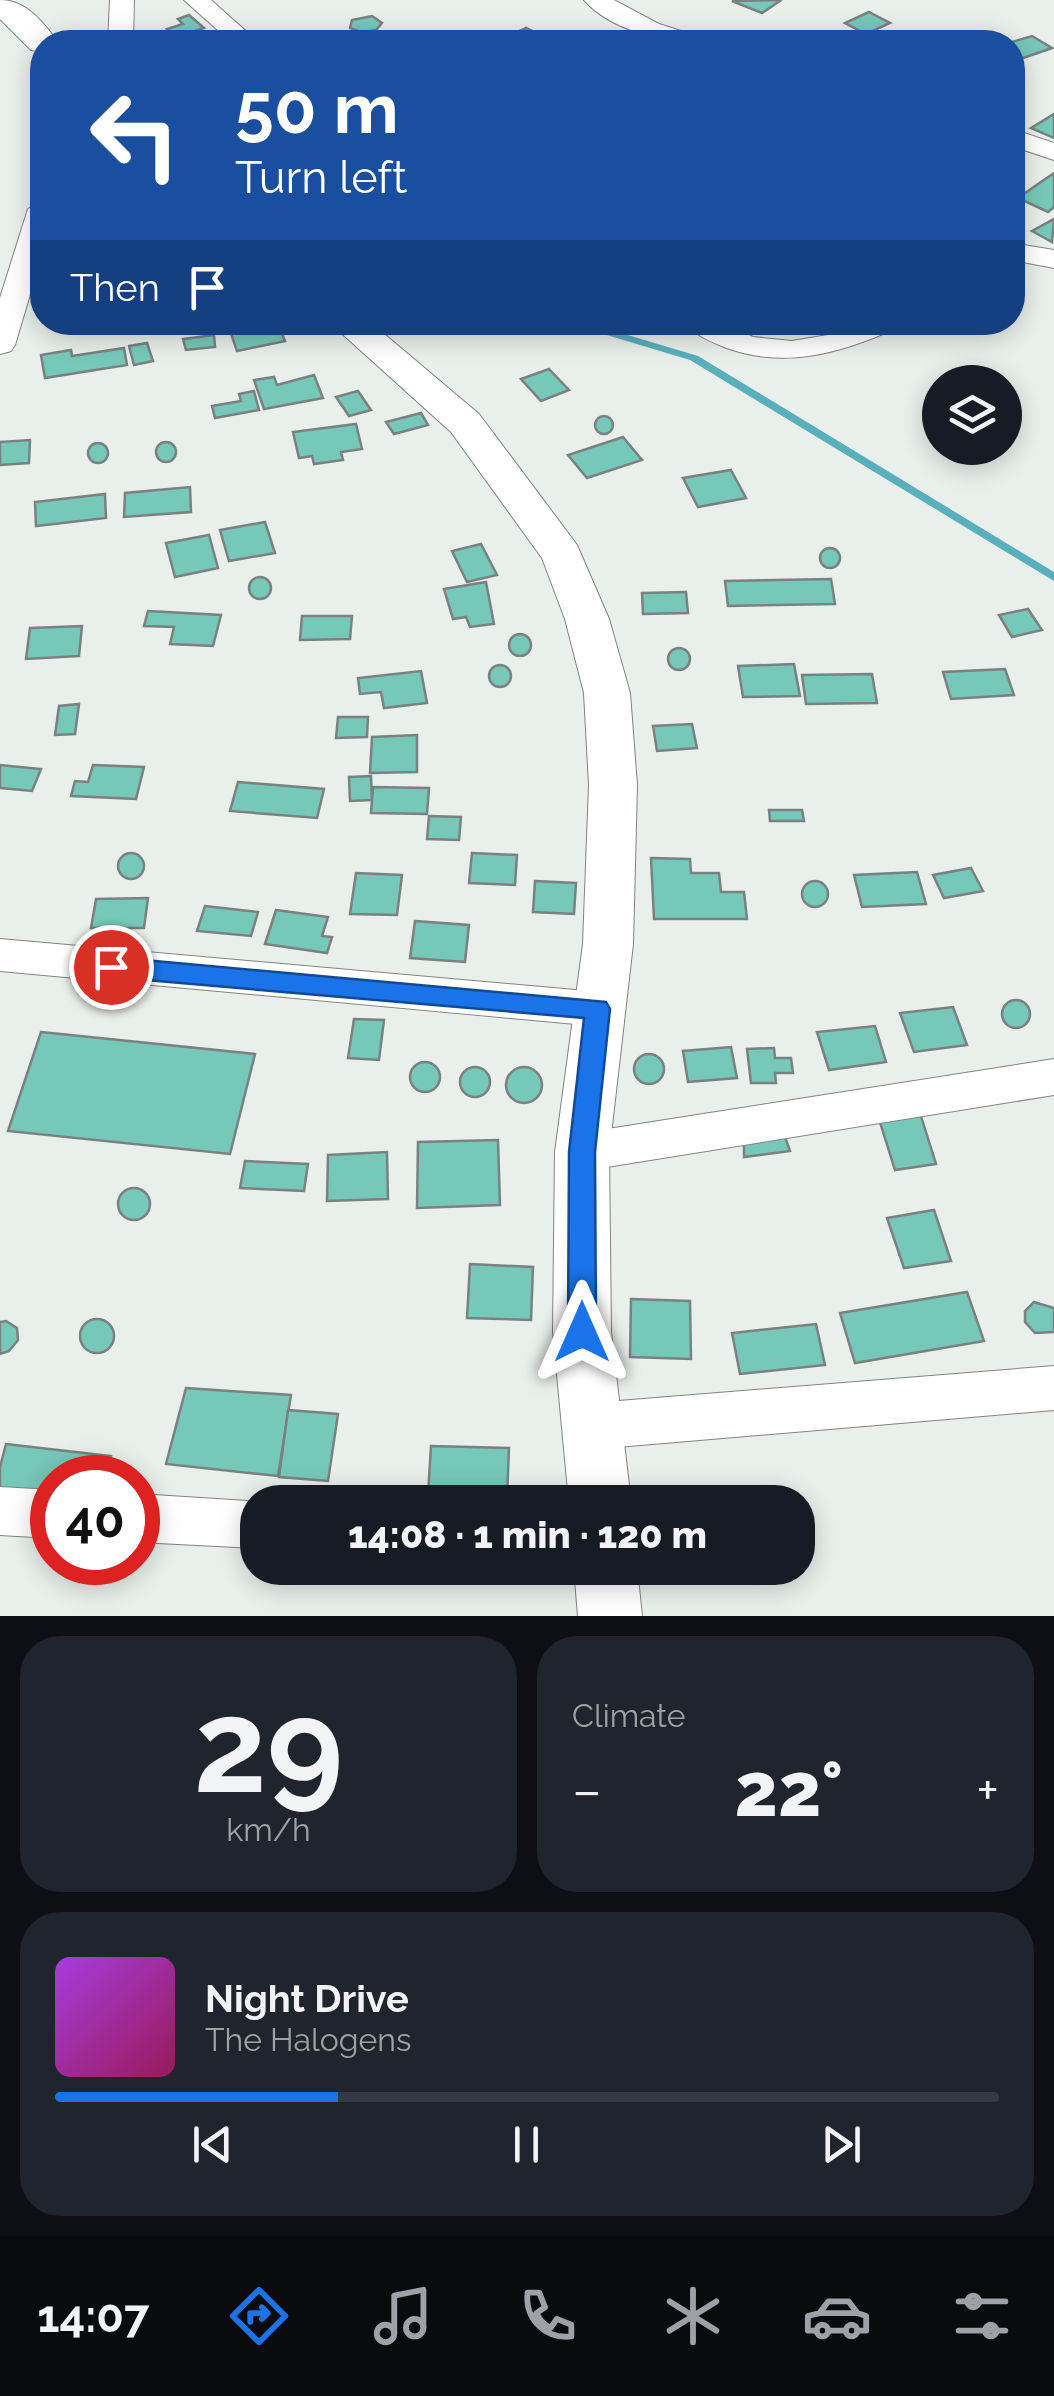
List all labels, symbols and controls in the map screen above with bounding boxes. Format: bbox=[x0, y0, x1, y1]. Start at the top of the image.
text: 50 m bbox=[235, 67, 399, 149]
icon: left bbox=[70, 70, 200, 200]
text: Turn left bbox=[235, 151, 407, 204]
icon: arrive bbox=[180, 260, 235, 315]
text: Then bbox=[70, 265, 160, 310]
map controls bbox=[922, 365, 1022, 465]
button: layers bbox=[922, 365, 1022, 465]
pin bbox=[69, 925, 154, 1010]
icon: arrive bbox=[84, 940, 139, 995]
position arrow bbox=[530, 1280, 634, 1384]
speed limit sign: 40 bbox=[30, 1455, 160, 1585]
text: 14:08 · 1 min · 120 m bbox=[348, 1512, 707, 1557]
text: 29 bbox=[194, 1670, 343, 1822]
text: Climate bbox=[572, 1697, 686, 1734]
text: 22° bbox=[735, 1745, 843, 1834]
text: − bbox=[572, 1758, 602, 1823]
text: + bbox=[976, 1758, 999, 1823]
text: km/h bbox=[226, 1811, 311, 1848]
text: Night Drive bbox=[205, 1976, 409, 2021]
text: The Halogens bbox=[205, 2021, 411, 2058]
icon: previous bbox=[185, 2117, 240, 2172]
icon: pause bbox=[499, 2117, 554, 2172]
icon: next bbox=[814, 2117, 869, 2172]
icon: directions bbox=[224, 2281, 294, 2351]
icon: music bbox=[368, 2281, 438, 2351]
icon: phone bbox=[513, 2281, 583, 2351]
icon: climate bbox=[658, 2281, 728, 2351]
icon: car bbox=[802, 2281, 872, 2351]
icon: filters bbox=[947, 2281, 1017, 2351]
text: 14:07 bbox=[37, 2290, 149, 2343]

